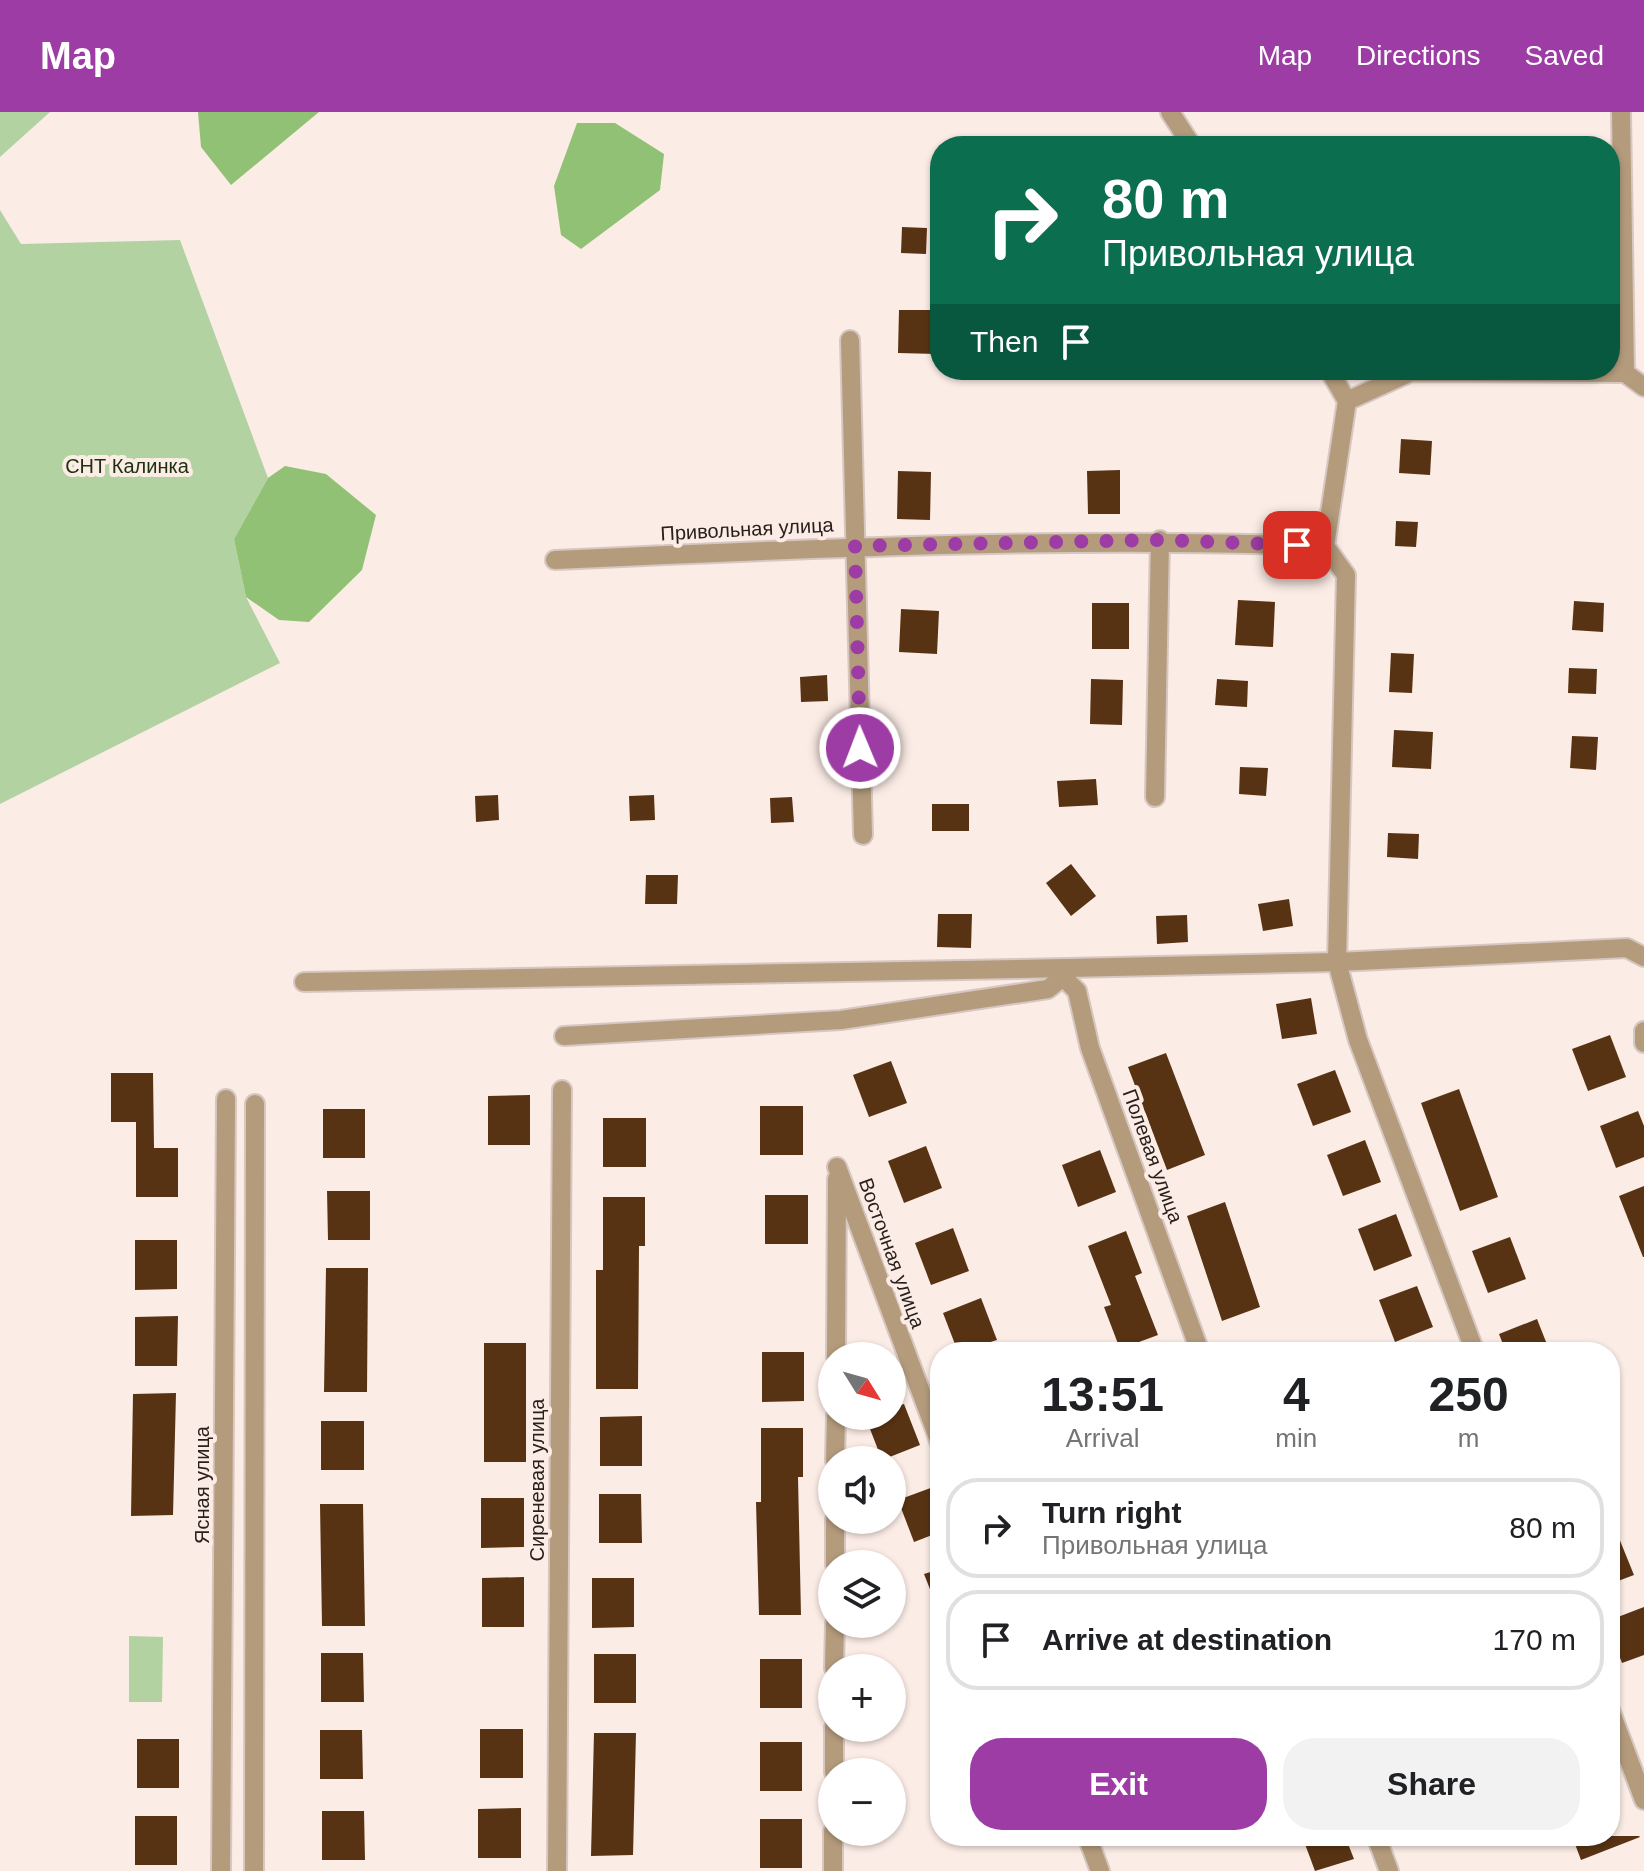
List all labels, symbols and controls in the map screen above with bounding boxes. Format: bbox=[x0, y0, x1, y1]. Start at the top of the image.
text: Map bbox=[40, 35, 116, 77]
text: Map bbox=[1258, 40, 1312, 71]
text: Directions bbox=[1356, 40, 1481, 71]
text: Saved bbox=[1525, 40, 1604, 71]
text: 80 m bbox=[1102, 167, 1230, 230]
icon: right bbox=[970, 168, 1074, 272]
text: Привольная улица bbox=[1102, 233, 1414, 274]
icon: arrive bbox=[1054, 320, 1098, 364]
text: Then bbox=[970, 325, 1038, 358]
park label: СНТ Калинка bbox=[65, 455, 190, 477]
pin bbox=[1263, 511, 1331, 579]
street label: Привольная улица bbox=[660, 513, 835, 545]
icon: arrive bbox=[1275, 523, 1319, 567]
position arrow bbox=[818, 706, 902, 790]
street label: Полевая улица bbox=[1119, 1086, 1188, 1227]
street label: Восточная улица bbox=[855, 1175, 930, 1332]
north arrow bbox=[818, 1342, 906, 1430]
map controls bbox=[818, 1342, 906, 1846]
text: 13:51 bbox=[1041, 1368, 1164, 1421]
text: 4 bbox=[1283, 1368, 1310, 1421]
text: 250 bbox=[1429, 1368, 1509, 1421]
street label: Сиреневая улица bbox=[526, 1398, 548, 1561]
text: Arrival bbox=[1066, 1423, 1140, 1453]
text: min bbox=[1275, 1423, 1317, 1453]
text: m bbox=[1458, 1423, 1479, 1453]
street label: Ясная улица bbox=[191, 1425, 213, 1544]
button: sound bbox=[818, 1446, 906, 1534]
text: Turn right bbox=[1042, 1496, 1181, 1529]
icon: right bbox=[974, 1506, 1018, 1550]
text: 80 m bbox=[1509, 1511, 1576, 1544]
text: Привольная улица bbox=[1042, 1530, 1267, 1560]
button: layers bbox=[818, 1550, 906, 1638]
icon: arrive bbox=[974, 1618, 1018, 1662]
text: Arrive at destination bbox=[1042, 1623, 1332, 1656]
text: 170 m bbox=[1493, 1623, 1576, 1656]
button: + bbox=[818, 1654, 906, 1742]
button: Exit bbox=[970, 1738, 1267, 1830]
button: Share bbox=[1283, 1738, 1580, 1830]
button: − bbox=[818, 1758, 906, 1846]

